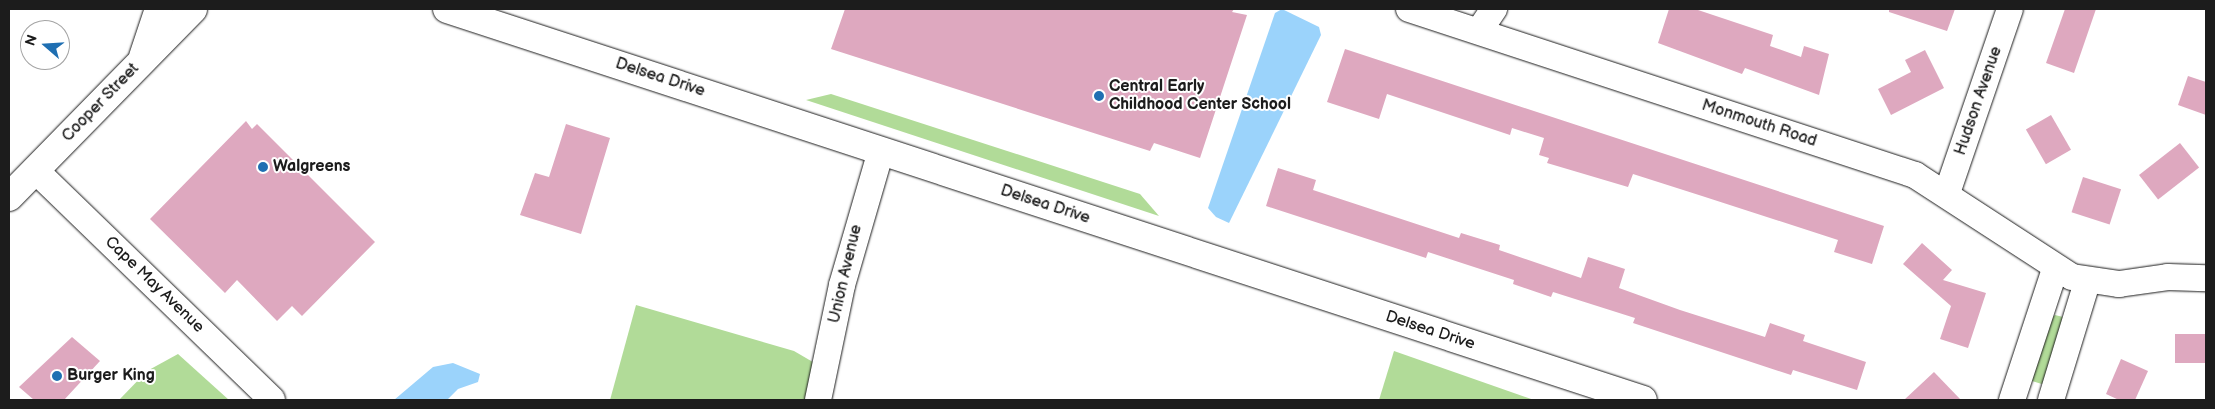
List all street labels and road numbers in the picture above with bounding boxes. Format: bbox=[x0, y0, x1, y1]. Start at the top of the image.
street label: Hudson Avenue bbox=[1951, 44, 2007, 158]
street label: Delsea Drive bbox=[613, 55, 707, 101]
street label: Cooper Street bbox=[59, 60, 143, 146]
street label: Monmouth Road bbox=[1699, 96, 1819, 152]
street label: Delsea Drive bbox=[998, 182, 1092, 228]
street label: Union Avenue bbox=[825, 223, 867, 325]
street label: Cape May Avenue bbox=[100, 232, 208, 338]
street label: Delsea Drive bbox=[1383, 308, 1477, 354]

